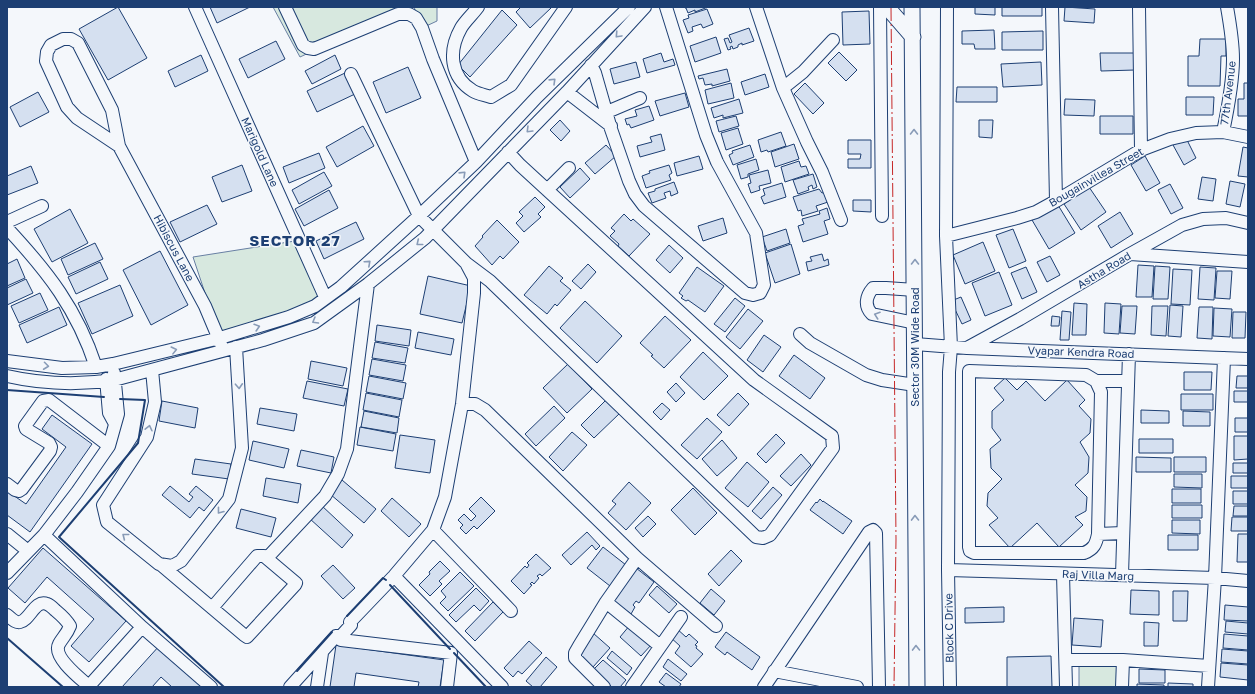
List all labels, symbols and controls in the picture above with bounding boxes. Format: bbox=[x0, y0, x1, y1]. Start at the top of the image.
one-way arrow bbox=[615, 30, 623, 38]
street label: 77th Avenue bbox=[1217, 60, 1238, 126]
one-way arrow bbox=[548, 78, 556, 86]
street label: Marigold Lane bbox=[239, 115, 282, 189]
one-way arrow bbox=[526, 125, 534, 133]
one-way arrow bbox=[910, 129, 918, 135]
street label: Bougainvillea Street bbox=[1046, 144, 1145, 209]
one-way arrow bbox=[458, 172, 466, 179]
street label: Hibiscus Lane bbox=[151, 212, 198, 283]
district label: SECTOR 27 bbox=[249, 231, 341, 249]
one-way arrow bbox=[416, 238, 423, 245]
street label: Astha Road bbox=[1075, 248, 1133, 291]
one-way arrow bbox=[911, 259, 919, 265]
one-way arrow bbox=[363, 260, 370, 267]
street label: Sector 30M Wide Road bbox=[908, 287, 921, 407]
one-way arrow bbox=[874, 311, 881, 319]
one-way arrow bbox=[312, 316, 319, 324]
one-way arrow bbox=[253, 323, 260, 332]
street label: Vyapar Kendra Road bbox=[1027, 343, 1135, 360]
one-way arrow bbox=[170, 346, 177, 354]
one-way arrow bbox=[43, 361, 49, 370]
one-way arrow bbox=[234, 383, 243, 389]
one-way arrow bbox=[145, 425, 153, 432]
one-way arrow bbox=[217, 507, 224, 514]
one-way arrow bbox=[911, 515, 919, 521]
one-way arrow bbox=[122, 534, 129, 541]
street label: Raj Villa Marg bbox=[1062, 567, 1134, 582]
street label: Block C Drive bbox=[941, 593, 956, 663]
one-way arrow bbox=[912, 645, 920, 651]

